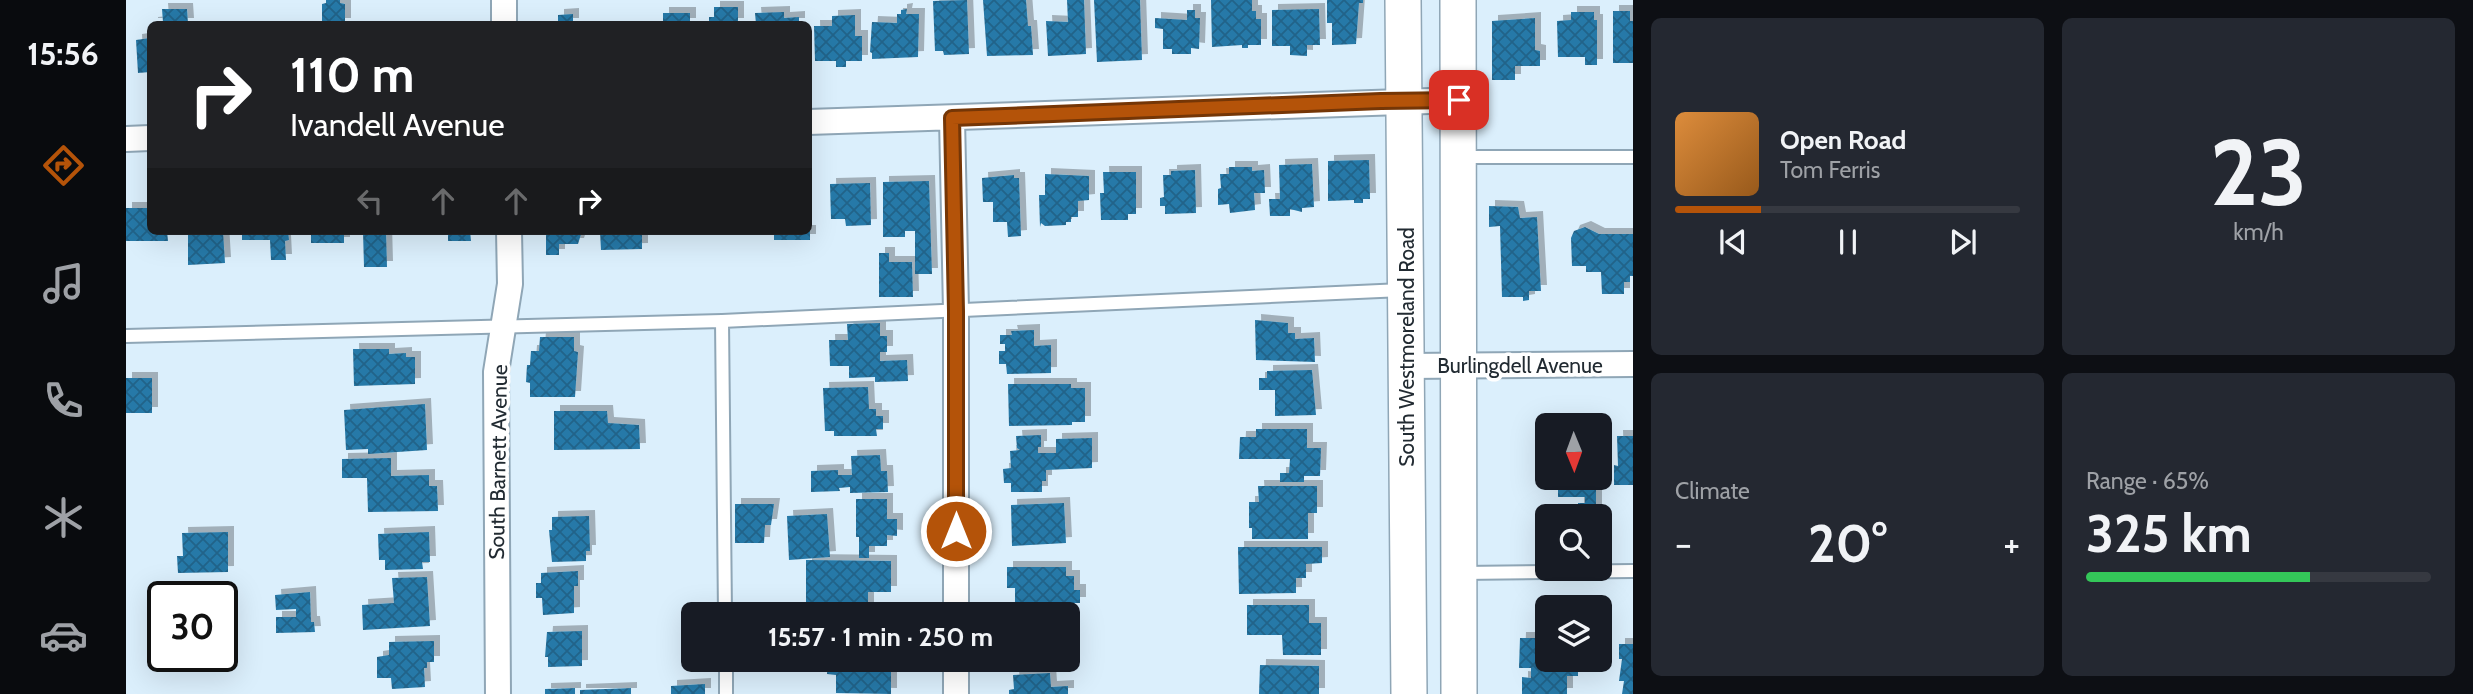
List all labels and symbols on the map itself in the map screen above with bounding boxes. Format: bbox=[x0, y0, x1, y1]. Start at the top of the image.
pin bbox=[1429, 70, 1489, 130]
street label: South Westmoreland Road bbox=[1394, 227, 1419, 467]
street label: Burlingdell Avenue bbox=[1437, 353, 1603, 378]
street label: South Barnett Avenue bbox=[484, 364, 512, 560]
north arrow bbox=[1535, 413, 1612, 490]
position arrow bbox=[919, 494, 993, 568]
speed limit sign: 30 bbox=[147, 581, 238, 672]

